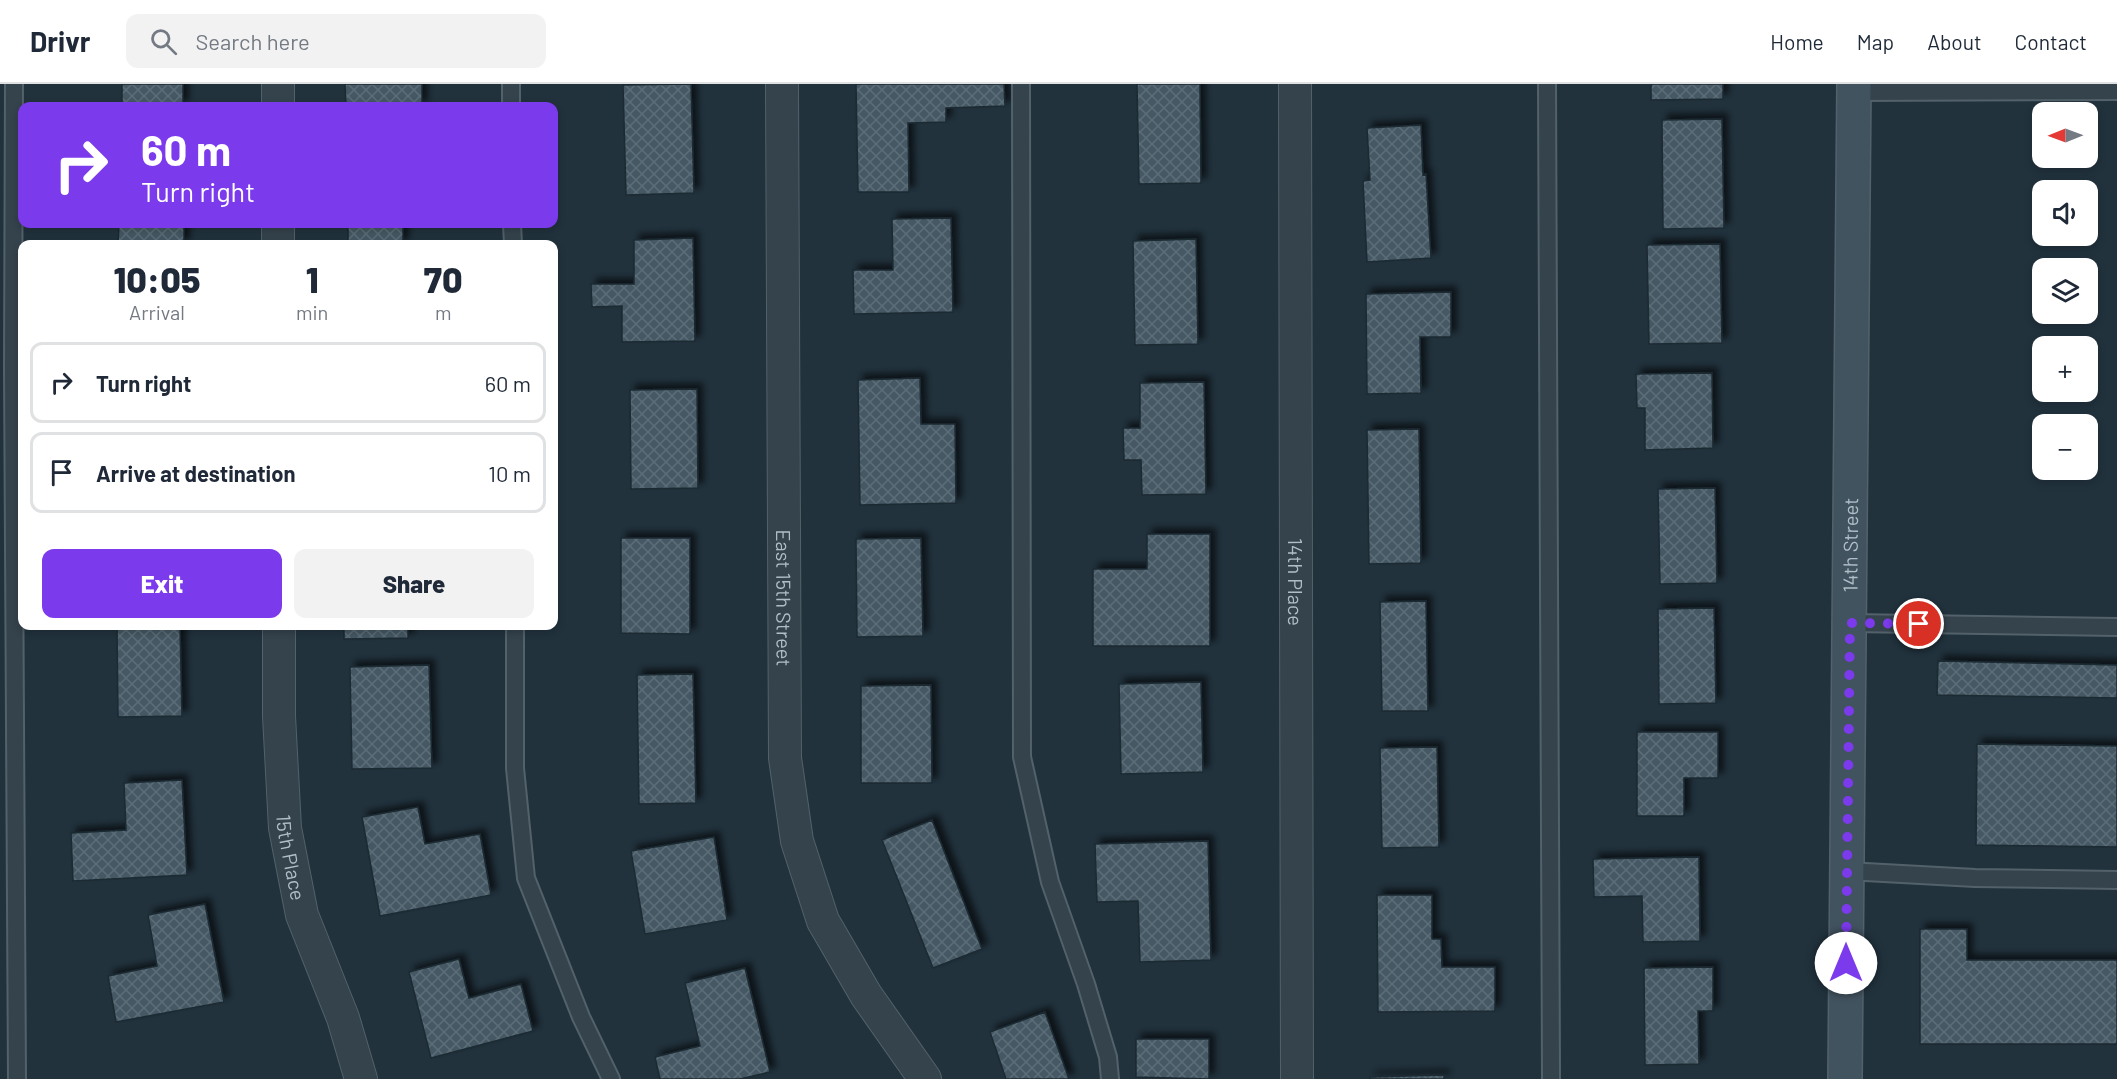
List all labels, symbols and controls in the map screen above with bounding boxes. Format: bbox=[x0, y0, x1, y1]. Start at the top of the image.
search box bbox=[126, 14, 546, 68]
text: Drivr bbox=[30, 24, 90, 58]
icon: search bbox=[147, 25, 180, 58]
text: Search here bbox=[195, 28, 310, 54]
text: Home bbox=[1770, 29, 1824, 54]
text: Map bbox=[1857, 29, 1894, 54]
text: About bbox=[1927, 29, 1982, 54]
text: Contact bbox=[2015, 29, 2087, 54]
north arrow bbox=[2032, 102, 2098, 168]
map controls bbox=[2032, 102, 2098, 480]
text: 60 m bbox=[141, 124, 231, 174]
icon: right bbox=[42, 126, 120, 204]
text: Turn right bbox=[141, 175, 255, 207]
button: sound bbox=[2032, 180, 2098, 246]
text: 10:05 bbox=[113, 257, 200, 300]
text: 1 bbox=[306, 257, 319, 300]
text: 70 bbox=[424, 257, 463, 300]
button: layers bbox=[2032, 258, 2098, 324]
text: Arrival bbox=[129, 300, 185, 324]
text: min bbox=[296, 300, 328, 324]
text: m bbox=[435, 300, 451, 324]
button: + bbox=[2032, 336, 2098, 402]
icon: right bbox=[45, 366, 78, 399]
text: Turn right bbox=[96, 370, 191, 396]
text: 60 m bbox=[485, 370, 531, 396]
button: − bbox=[2032, 414, 2098, 480]
icon: arrive bbox=[45, 456, 78, 489]
text: Arrive at destination bbox=[96, 460, 295, 486]
text: 10 m bbox=[488, 460, 531, 486]
street label: 14th Street bbox=[1837, 498, 1862, 592]
street label: East 15th Street bbox=[772, 529, 797, 667]
street label: 14th Place bbox=[1284, 538, 1308, 626]
button: Exit bbox=[42, 549, 282, 618]
button: Share bbox=[294, 549, 534, 618]
pin bbox=[1893, 598, 1944, 649]
icon: arrive bbox=[1902, 607, 1935, 640]
street label: 15th Place bbox=[272, 814, 311, 902]
position arrow bbox=[1814, 931, 1878, 995]

